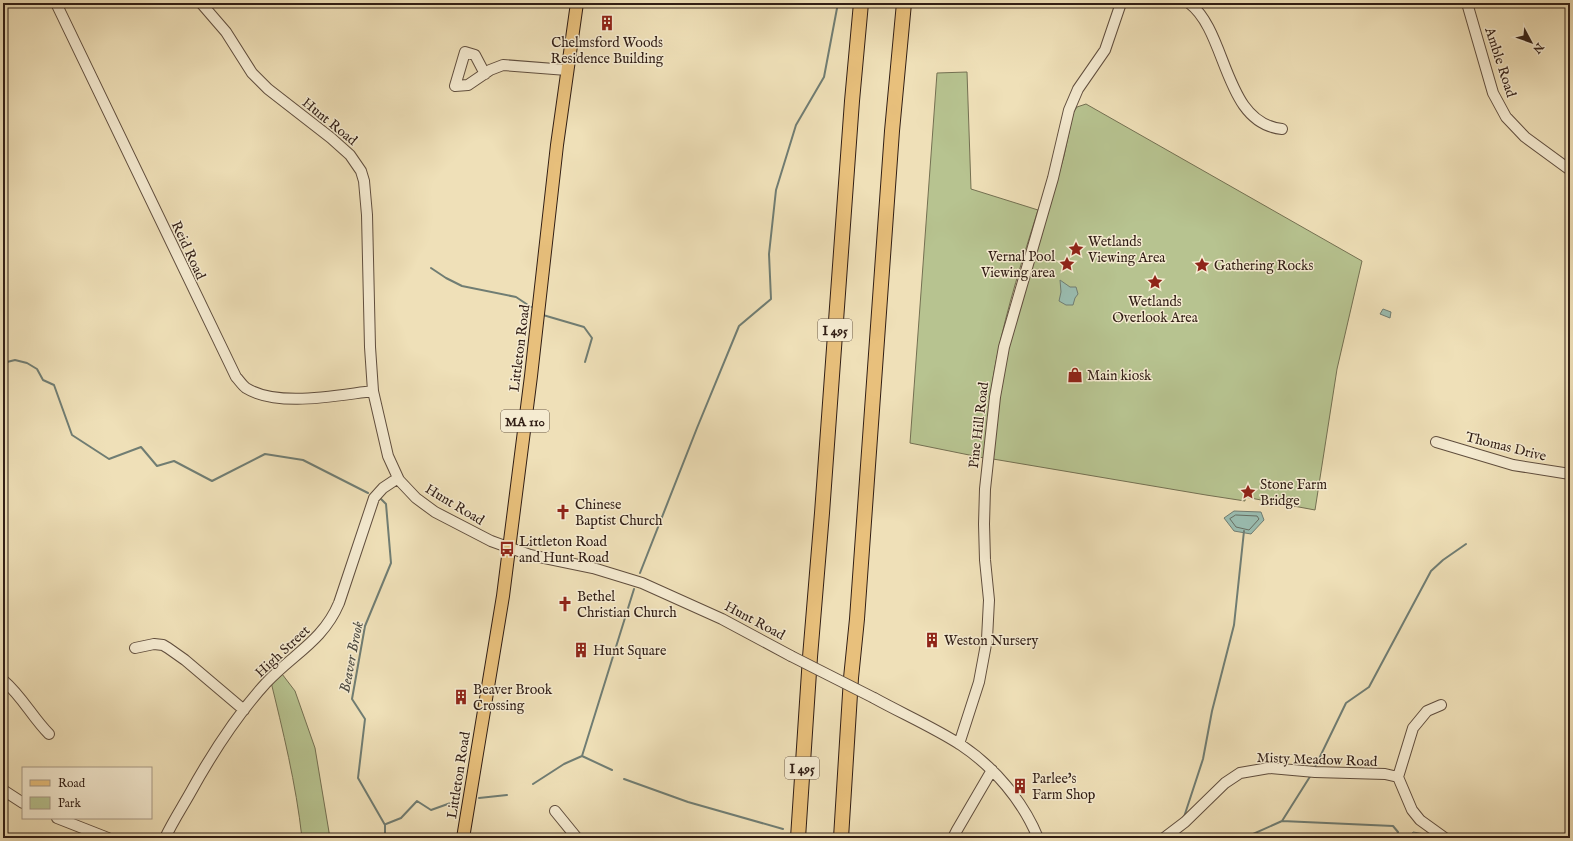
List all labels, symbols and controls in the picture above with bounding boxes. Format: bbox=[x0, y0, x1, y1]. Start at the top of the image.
building icon: Chelmsford Woods Residence Building bbox=[598, 14, 616, 32]
north arrow bbox=[1511, 22, 1551, 62]
street label: Amble Road bbox=[1480, 24, 1520, 100]
place label: Chelmsford Woods Residence Building bbox=[551, 34, 664, 68]
text: N bbox=[1529, 39, 1547, 56]
street label: Hunt Road bbox=[298, 94, 361, 150]
street label: Reid Road bbox=[167, 218, 210, 283]
place label: Wetlands Viewing Area bbox=[1087, 233, 1166, 267]
place icon: Wetlands Viewing Area bbox=[1067, 240, 1085, 258]
place label: Vernal Pool Viewing area bbox=[980, 248, 1056, 282]
place icon: Vernal Pool Viewing area bbox=[1058, 255, 1076, 273]
place icon: Gathering Rocks bbox=[1193, 256, 1211, 274]
place label: Gathering Rocks bbox=[1214, 257, 1313, 275]
place icon: Wetlands Overlook Area bbox=[1146, 273, 1164, 291]
place label: Wetlands Overlook Area bbox=[1112, 293, 1199, 327]
street label: Littleton Road bbox=[506, 303, 534, 393]
road number: I 495 bbox=[818, 319, 852, 341]
shop icon: Main kiosk bbox=[1066, 366, 1084, 384]
place label: Main kiosk bbox=[1087, 367, 1152, 385]
street label: Pine Hill Road bbox=[965, 380, 993, 469]
road number: MA 110 bbox=[501, 410, 549, 432]
street label: Thomas Drive bbox=[1463, 428, 1549, 466]
place label: Stone Farm Bridge bbox=[1260, 476, 1327, 510]
street label: Hunt Road bbox=[422, 480, 488, 530]
place icon: Stone Farm Bridge bbox=[1239, 483, 1257, 501]
place label: Chinese Baptist Church bbox=[575, 496, 663, 530]
church icon: Chinese Baptist Church bbox=[554, 503, 572, 521]
place label: Littleton Road and Hunt Road bbox=[519, 533, 610, 567]
bus stop icon: Littleton Road and Hunt Road bbox=[498, 540, 516, 558]
place label: Bethel Christian Church bbox=[577, 588, 677, 622]
church icon: Bethel Christian Church bbox=[556, 595, 574, 613]
street label: Hunt Road bbox=[721, 597, 788, 645]
water label: Beaver Brook bbox=[335, 620, 368, 695]
street label: High Street bbox=[251, 622, 314, 682]
building icon: Weston Nursery bbox=[923, 631, 941, 649]
place label: Weston Nursery bbox=[944, 632, 1038, 650]
building icon: Hunt Square bbox=[572, 641, 590, 659]
place label: Hunt Square bbox=[593, 642, 667, 660]
place label: Beaver Brook Crossing bbox=[473, 681, 553, 715]
building icon: Beaver Brook Crossing bbox=[452, 688, 470, 706]
street label: Littleton Road bbox=[443, 730, 475, 820]
street label: Misty Meadow Road bbox=[1256, 749, 1378, 771]
road number: I 495 bbox=[785, 757, 819, 779]
legend bbox=[22, 767, 152, 819]
place label: Parlee's Farm Shop bbox=[1032, 770, 1096, 804]
text: Road bbox=[58, 776, 86, 791]
building icon: Parlee's Farm Shop bbox=[1011, 777, 1029, 795]
text: Park bbox=[58, 796, 81, 811]

